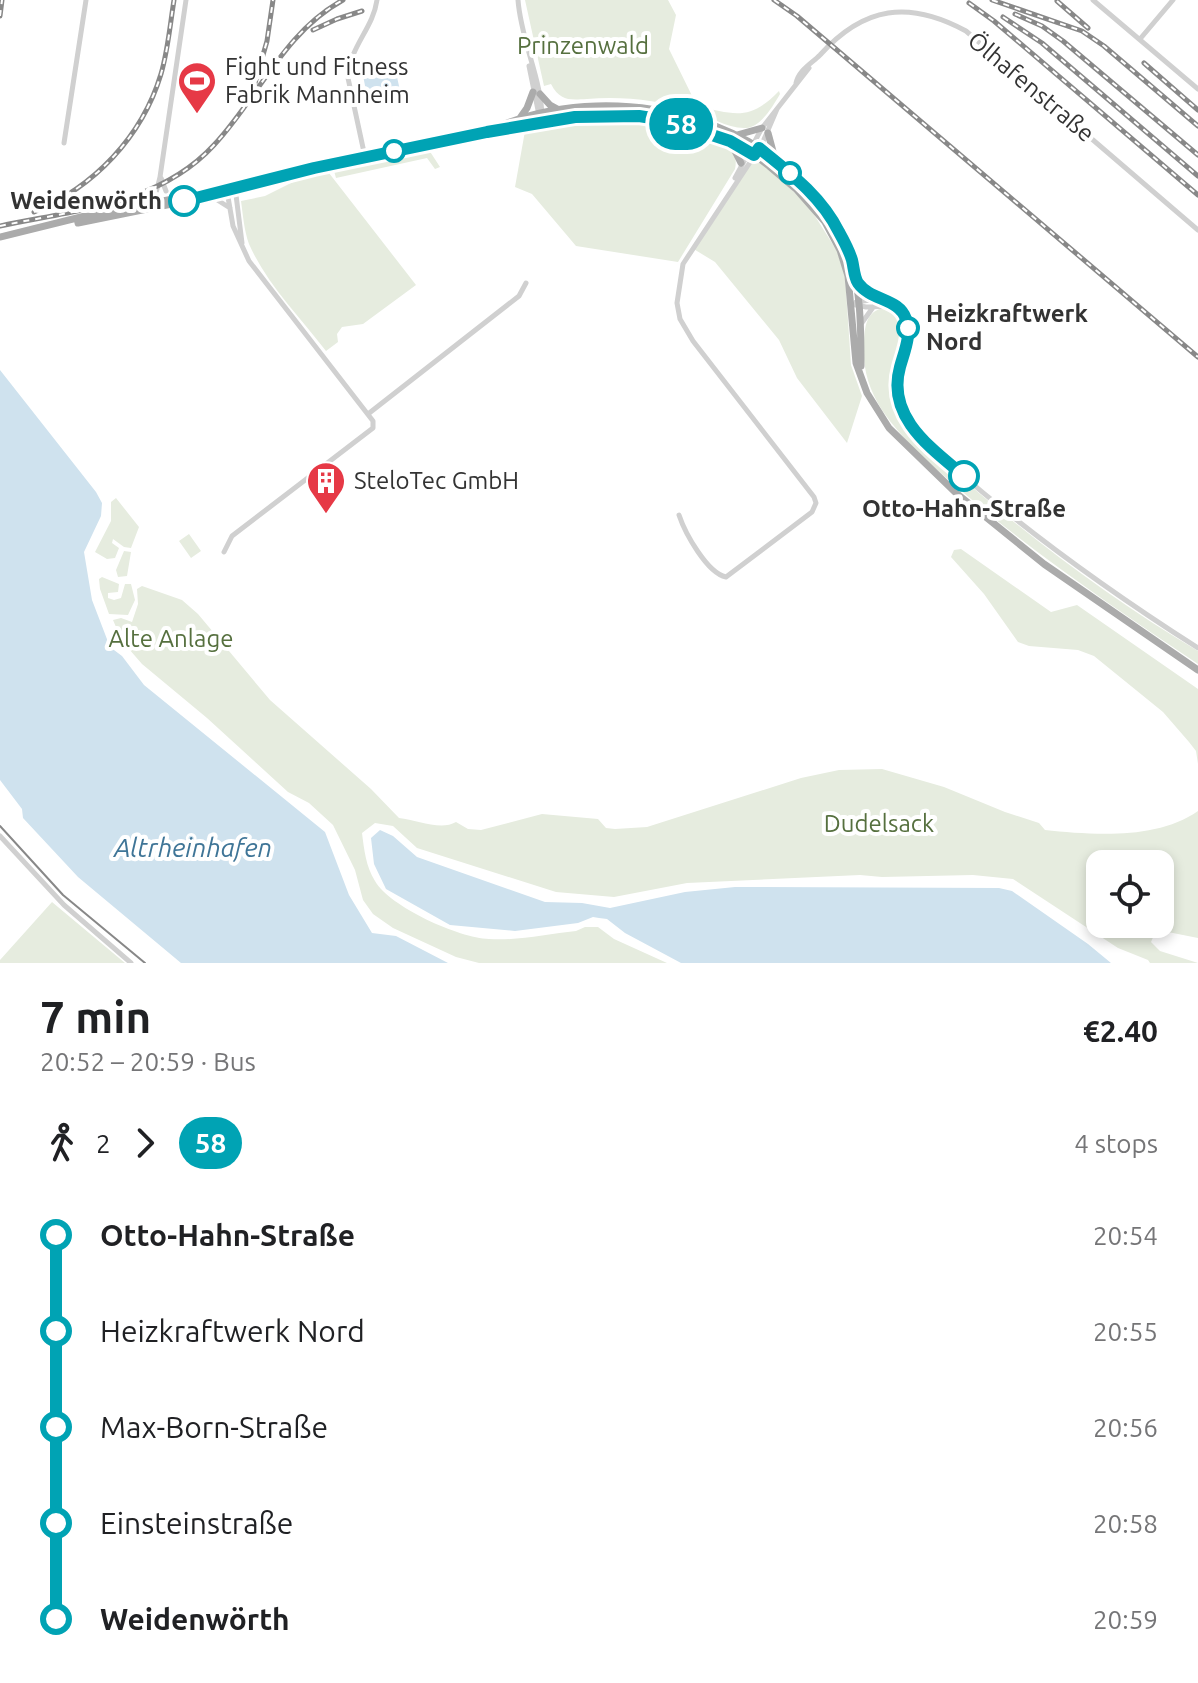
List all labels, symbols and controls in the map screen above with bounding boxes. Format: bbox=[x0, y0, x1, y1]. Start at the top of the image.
street label: Ölhafenstraße bbox=[963, 26, 1100, 147]
park label: Prinzenwald bbox=[517, 32, 649, 59]
place label: Fight und Fitness Fabrik Mannheim bbox=[225, 53, 410, 108]
sports icon: Fight und Fitness Fabrik Mannheim bbox=[176, 60, 218, 115]
line badge: 58 bbox=[645, 98, 717, 150]
text: 58 bbox=[665, 108, 697, 139]
unlabelled marker bbox=[383, 140, 405, 162]
unlabelled marker bbox=[779, 162, 801, 184]
marker: Weidenwörth bbox=[169, 186, 199, 216]
place label: Weidenwörth bbox=[10, 187, 162, 214]
place label: Heizkraftwerk Nord bbox=[926, 300, 1088, 355]
marker: Heizkraftwerk Nord bbox=[897, 317, 919, 339]
building icon: SteloTec GmbH bbox=[305, 460, 347, 515]
marker: Otto-Hahn-Straße bbox=[949, 461, 979, 491]
place label: SteloTec GmbH bbox=[354, 467, 519, 494]
place label: Otto-Hahn-Straße bbox=[862, 495, 1066, 522]
park label: Alte Anlage bbox=[108, 625, 234, 652]
park label: Dudelsack bbox=[824, 810, 934, 837]
water label: Altrheinhafen bbox=[112, 833, 272, 862]
map controls bbox=[1086, 850, 1174, 938]
button: locate bbox=[1086, 850, 1174, 938]
text: 7 min bbox=[40, 992, 151, 1041]
text: €2.40 bbox=[1083, 1014, 1158, 1048]
text: 20:52 – 20:59 · Bus bbox=[40, 1047, 256, 1076]
icon: walk bbox=[40, 1121, 84, 1165]
icon: forward bbox=[123, 1121, 167, 1165]
text: 58 bbox=[195, 1127, 226, 1158]
text: 2 bbox=[96, 1129, 111, 1158]
text: 4 stops bbox=[1074, 1129, 1158, 1158]
text: Otto-Hahn-Straße bbox=[100, 1218, 355, 1252]
text: 20:54 bbox=[1093, 1221, 1158, 1250]
text: Heizkraftwerk Nord bbox=[100, 1314, 365, 1348]
text: 20:55 bbox=[1093, 1317, 1158, 1346]
text: Max-Born-Straße bbox=[100, 1410, 328, 1444]
text: 20:56 bbox=[1093, 1413, 1158, 1442]
text: Einsteinstraße bbox=[100, 1506, 293, 1540]
text: 20:58 bbox=[1093, 1509, 1158, 1538]
text: Weidenwörth bbox=[100, 1602, 290, 1636]
text: 20:59 bbox=[1093, 1605, 1158, 1634]

